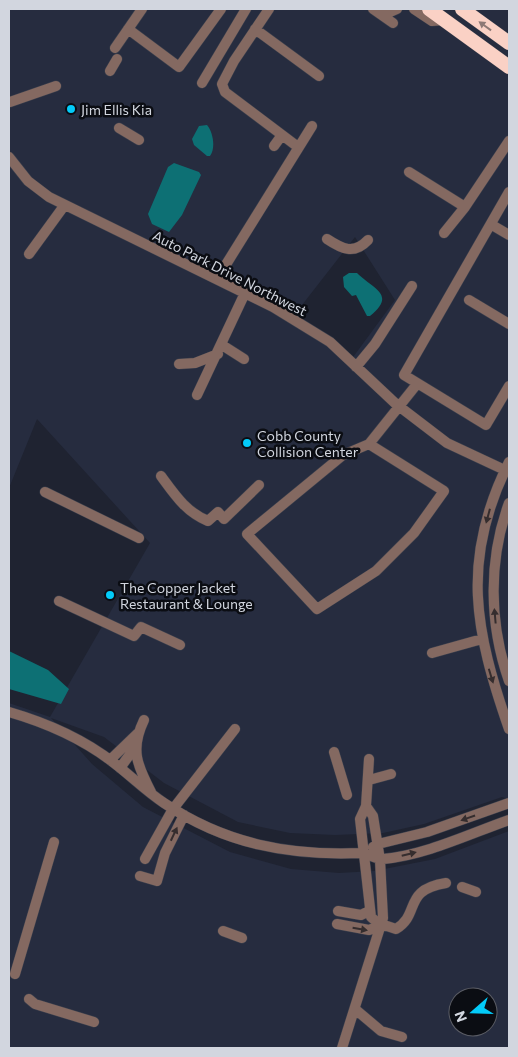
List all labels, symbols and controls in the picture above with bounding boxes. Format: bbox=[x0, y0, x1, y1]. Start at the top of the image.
one-way arrow bbox=[479, 21, 492, 31]
place label: Jim Ellis Kia bbox=[81, 101, 152, 118]
marker: Jim Ellis Kia bbox=[65, 103, 77, 115]
street label: Auto Park Drive Northwest bbox=[150, 227, 310, 320]
place label: Cobb County Collision Center bbox=[257, 427, 359, 460]
marker: Cobb County Collision Center bbox=[241, 437, 253, 449]
one-way arrow bbox=[484, 508, 492, 524]
place label: The Copper Jacket Restaurant & Lounge bbox=[120, 579, 253, 612]
marker: The Copper Jacket Restaurant & Lounge bbox=[104, 589, 116, 601]
one-way arrow bbox=[491, 608, 499, 624]
one-way arrow bbox=[487, 669, 495, 684]
one-way arrow bbox=[460, 814, 475, 822]
one-way arrow bbox=[171, 827, 179, 841]
one-way arrow bbox=[401, 850, 416, 858]
one-way arrow bbox=[352, 925, 368, 933]
north arrow bbox=[448, 987, 498, 1037]
text: N bbox=[451, 1009, 470, 1024]

